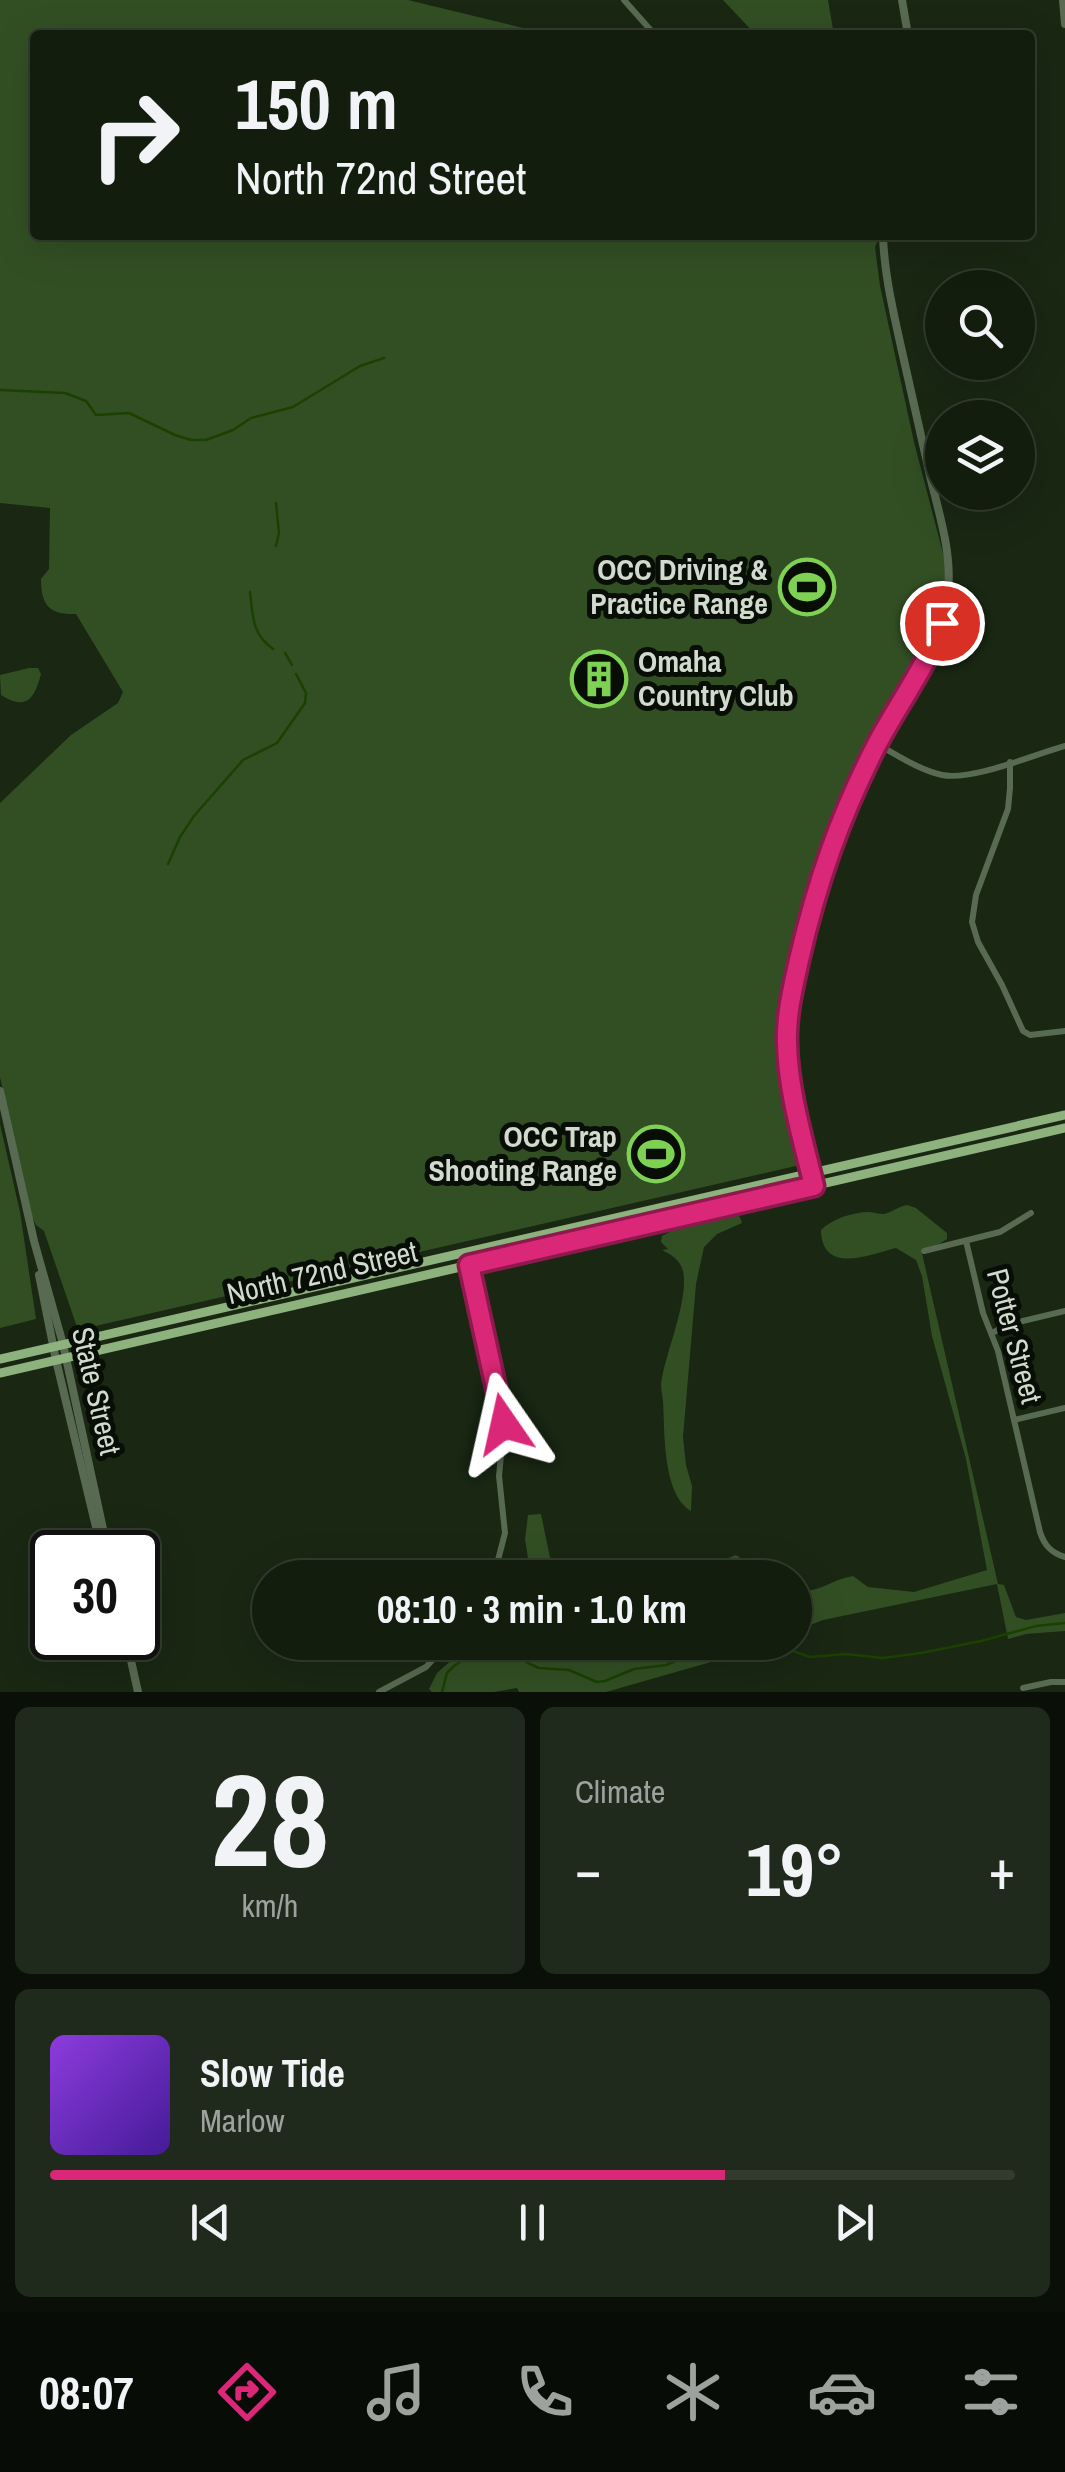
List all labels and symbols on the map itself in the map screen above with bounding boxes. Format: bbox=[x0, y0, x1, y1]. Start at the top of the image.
place label: OCC Driving & Practice Range bbox=[590, 549, 768, 623]
sports icon: OCC Driving & Practice Range bbox=[777, 557, 837, 617]
pin bbox=[900, 581, 985, 666]
place label: Omaha Country Club bbox=[638, 641, 794, 715]
building icon: Omaha Country Club bbox=[569, 649, 629, 709]
place label: OCC Trap Shooting Range bbox=[428, 1116, 617, 1190]
sports icon: OCC Trap Shooting Range bbox=[626, 1124, 686, 1184]
street label: North 72nd Street bbox=[223, 1231, 421, 1313]
street label: Potter Street bbox=[978, 1264, 1052, 1408]
street label: State Street bbox=[63, 1323, 131, 1459]
position arrow bbox=[452, 1372, 556, 1476]
speed limit sign: 30 bbox=[30, 1530, 160, 1660]

